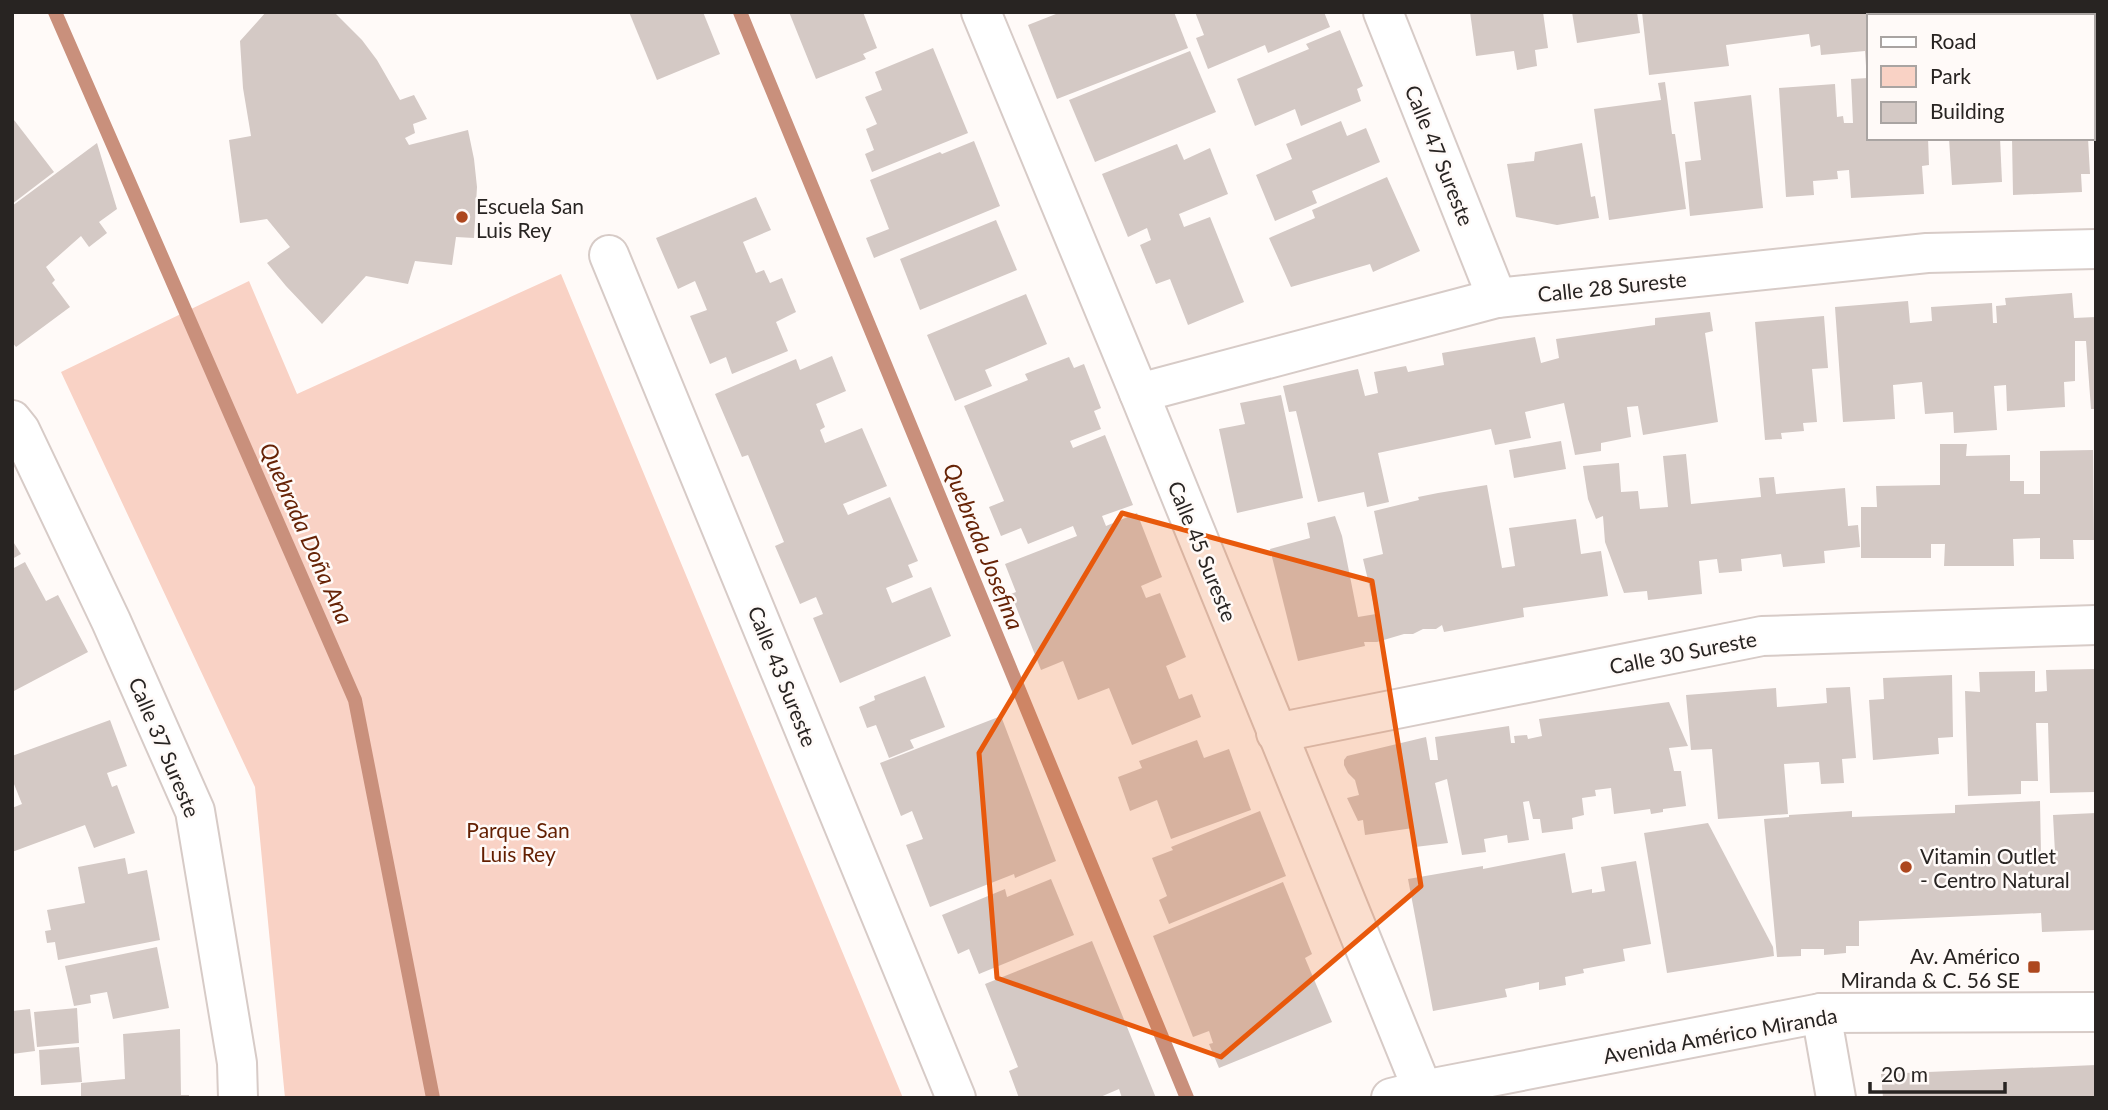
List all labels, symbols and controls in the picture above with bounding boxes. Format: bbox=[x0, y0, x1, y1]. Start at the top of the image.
legend bbox=[1867, 14, 2094, 140]
text: Road bbox=[1930, 28, 1977, 53]
text: Park bbox=[1930, 63, 1971, 88]
street label: Calle 47 Sureste bbox=[1400, 81, 1480, 229]
text: Building bbox=[1930, 98, 2005, 123]
place label: Escuela San Luis Rey bbox=[476, 193, 584, 242]
marker: Escuela San Luis Rey bbox=[454, 209, 470, 225]
street label: Calle 28 Sureste bbox=[1536, 266, 1688, 306]
water label: Quebrada Doña Ana bbox=[254, 438, 360, 628]
water label: Quebrada Josefina bbox=[938, 459, 1030, 633]
street label: Calle 45 Sureste bbox=[1163, 477, 1243, 625]
street label: Calle 43 Sureste bbox=[743, 602, 823, 750]
street label: Calle 30 Sureste bbox=[1607, 625, 1759, 679]
street label: Calle 37 Sureste bbox=[124, 673, 206, 821]
park label: Parque San Luis Rey bbox=[466, 817, 570, 866]
place label: Vitamin Outlet - Centro Natural bbox=[1920, 843, 2070, 892]
marker: Vitamin Outlet - Centro Natural bbox=[1898, 859, 1914, 875]
place label: Av. Américo Miranda & C. 56 SE bbox=[1840, 943, 2020, 992]
marker: Av. Américo Miranda & C. 56 SE bbox=[2026, 959, 2042, 975]
street label: Avenida Américo Miranda bbox=[1601, 1002, 1839, 1068]
scale bar bbox=[1870, 1050, 2005, 1094]
text: 20 m bbox=[1881, 1061, 1928, 1086]

